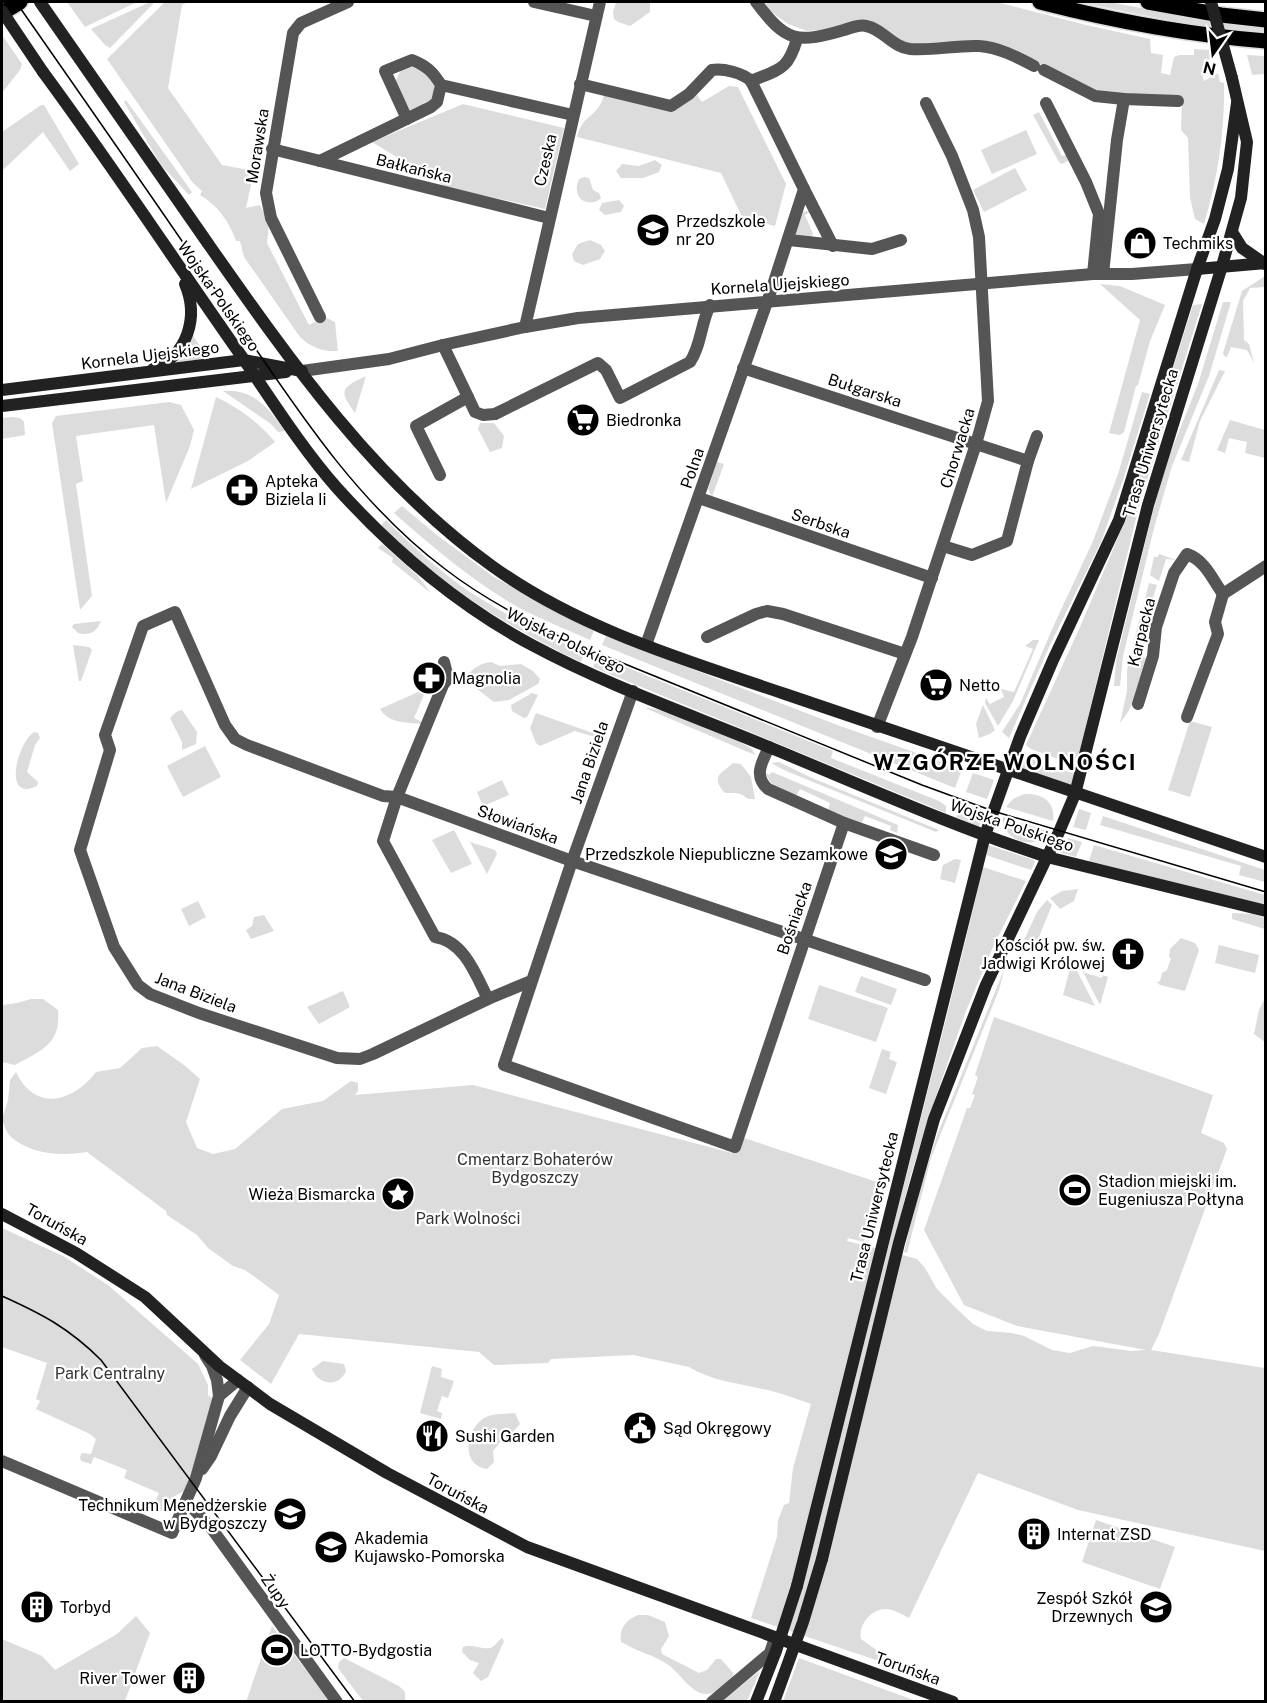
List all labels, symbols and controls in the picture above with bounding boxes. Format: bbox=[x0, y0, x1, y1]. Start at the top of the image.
north arrow bbox=[1183, 24, 1243, 84]
text: N bbox=[1201, 57, 1218, 79]
street label: Morawska bbox=[242, 107, 273, 185]
street label: Czeska bbox=[530, 132, 561, 188]
street label: Bałkańska bbox=[374, 150, 454, 187]
school or university icon: Przedszkole nr 20 bbox=[635, 212, 671, 248]
place label: Przedszkole nr 20 bbox=[676, 212, 766, 249]
shop icon: Techmiks bbox=[1122, 225, 1158, 261]
place label: Techmiks bbox=[1163, 234, 1233, 253]
street label: Wojska Polskiego bbox=[174, 238, 264, 355]
street label: Kornela Ujejskiego bbox=[710, 270, 850, 299]
street label: Kornela Ujejskiego bbox=[80, 338, 220, 373]
street label: Trasa Uniwersytecka bbox=[1119, 366, 1182, 520]
street label: Bułgarska bbox=[826, 370, 904, 411]
supermarket icon: Biedronka bbox=[565, 402, 601, 438]
street label: Chorwacka bbox=[936, 406, 979, 491]
place label: Biedronka bbox=[606, 411, 681, 430]
street label: Polna bbox=[677, 445, 708, 491]
pharmacy icon: Apteka Biziela Ii bbox=[224, 472, 260, 508]
place label: Apteka Biziela Ii bbox=[265, 472, 326, 509]
street label: Serbska bbox=[789, 505, 853, 542]
street label: Karpacka bbox=[1124, 596, 1159, 669]
street label: Wojska Polskiego bbox=[503, 603, 628, 677]
pharmacy icon: Magnolia bbox=[411, 660, 447, 696]
supermarket icon: Netto bbox=[918, 667, 954, 703]
place label: Magnolia bbox=[452, 669, 521, 688]
place label: Netto bbox=[959, 676, 1000, 695]
street label: Jana Biziela bbox=[566, 718, 612, 806]
district label: WZGÓRZE WOLNOŚCI bbox=[873, 748, 1137, 775]
street label: Wojska Polskiego bbox=[947, 795, 1076, 856]
street label: Słowiańska bbox=[475, 801, 561, 848]
school or university icon: Przedszkole Niepubliczne Sezamkowe bbox=[873, 836, 909, 872]
place label: Przedszkole Niepubliczne Sezamkowe bbox=[585, 845, 868, 864]
street label: Bośniacka bbox=[773, 879, 816, 957]
place label: Kościół pw. św. Jadwigi Królowej bbox=[981, 936, 1105, 973]
church icon: Kościół pw. św. Jadwigi Królowej bbox=[1110, 936, 1146, 972]
street label: Jana Biziela bbox=[152, 968, 239, 1017]
street label: Trasa Uniwersytecka bbox=[847, 1130, 902, 1284]
park label: Cmentarz Bohaterów Bydgoszczy bbox=[457, 1150, 613, 1187]
sports icon: Stadion miejski im. Eugeniusza Połtyna bbox=[1057, 1172, 1093, 1208]
place label: Stadion miejski im. Eugeniusza Połtyna bbox=[1098, 1172, 1244, 1209]
place icon: Wieża Bismarcka bbox=[380, 1176, 416, 1212]
place label: Wieża Bismarcka bbox=[249, 1185, 375, 1204]
street label: Toruńska bbox=[22, 1200, 91, 1249]
park label: Park Wolności bbox=[416, 1209, 520, 1228]
park label: Park Centralny bbox=[55, 1364, 166, 1383]
public building icon: Sąd Okręgowy bbox=[622, 1410, 658, 1446]
restaurant icon: Sushi Garden bbox=[414, 1418, 450, 1454]
place label: Sąd Okręgowy bbox=[663, 1419, 772, 1438]
place label: Sushi Garden bbox=[455, 1427, 555, 1446]
street label: Toruńska bbox=[423, 1469, 492, 1518]
place label: Technikum Menedżerskie w Bydgoszczy bbox=[79, 1496, 267, 1533]
school or university icon: Technikum Menedżerskie w Bydgoszczy bbox=[272, 1496, 308, 1532]
building icon: Internat ZSD bbox=[1016, 1516, 1052, 1552]
place label: Internat ZSD bbox=[1057, 1525, 1151, 1544]
school or university icon: Akademia Kujawsko-Pomorska bbox=[313, 1529, 349, 1565]
place label: Akademia Kujawsko-Pomorska bbox=[354, 1529, 505, 1566]
street label: Żupy bbox=[257, 1570, 295, 1612]
building icon: Torbyd bbox=[19, 1589, 55, 1625]
place label: Zespół Szkół Drzewnych bbox=[1036, 1589, 1133, 1626]
school or university icon: Zespół Szkół Drzewnych bbox=[1138, 1589, 1174, 1625]
place label: Torbyd bbox=[60, 1598, 111, 1617]
sports icon: LOTTO-Bydgostia bbox=[259, 1632, 295, 1668]
place label: LOTTO-Bydgostia bbox=[300, 1641, 432, 1660]
street label: Toruńska bbox=[873, 1648, 943, 1689]
building icon: River Tower bbox=[171, 1660, 207, 1696]
place label: River Tower bbox=[79, 1669, 166, 1688]

